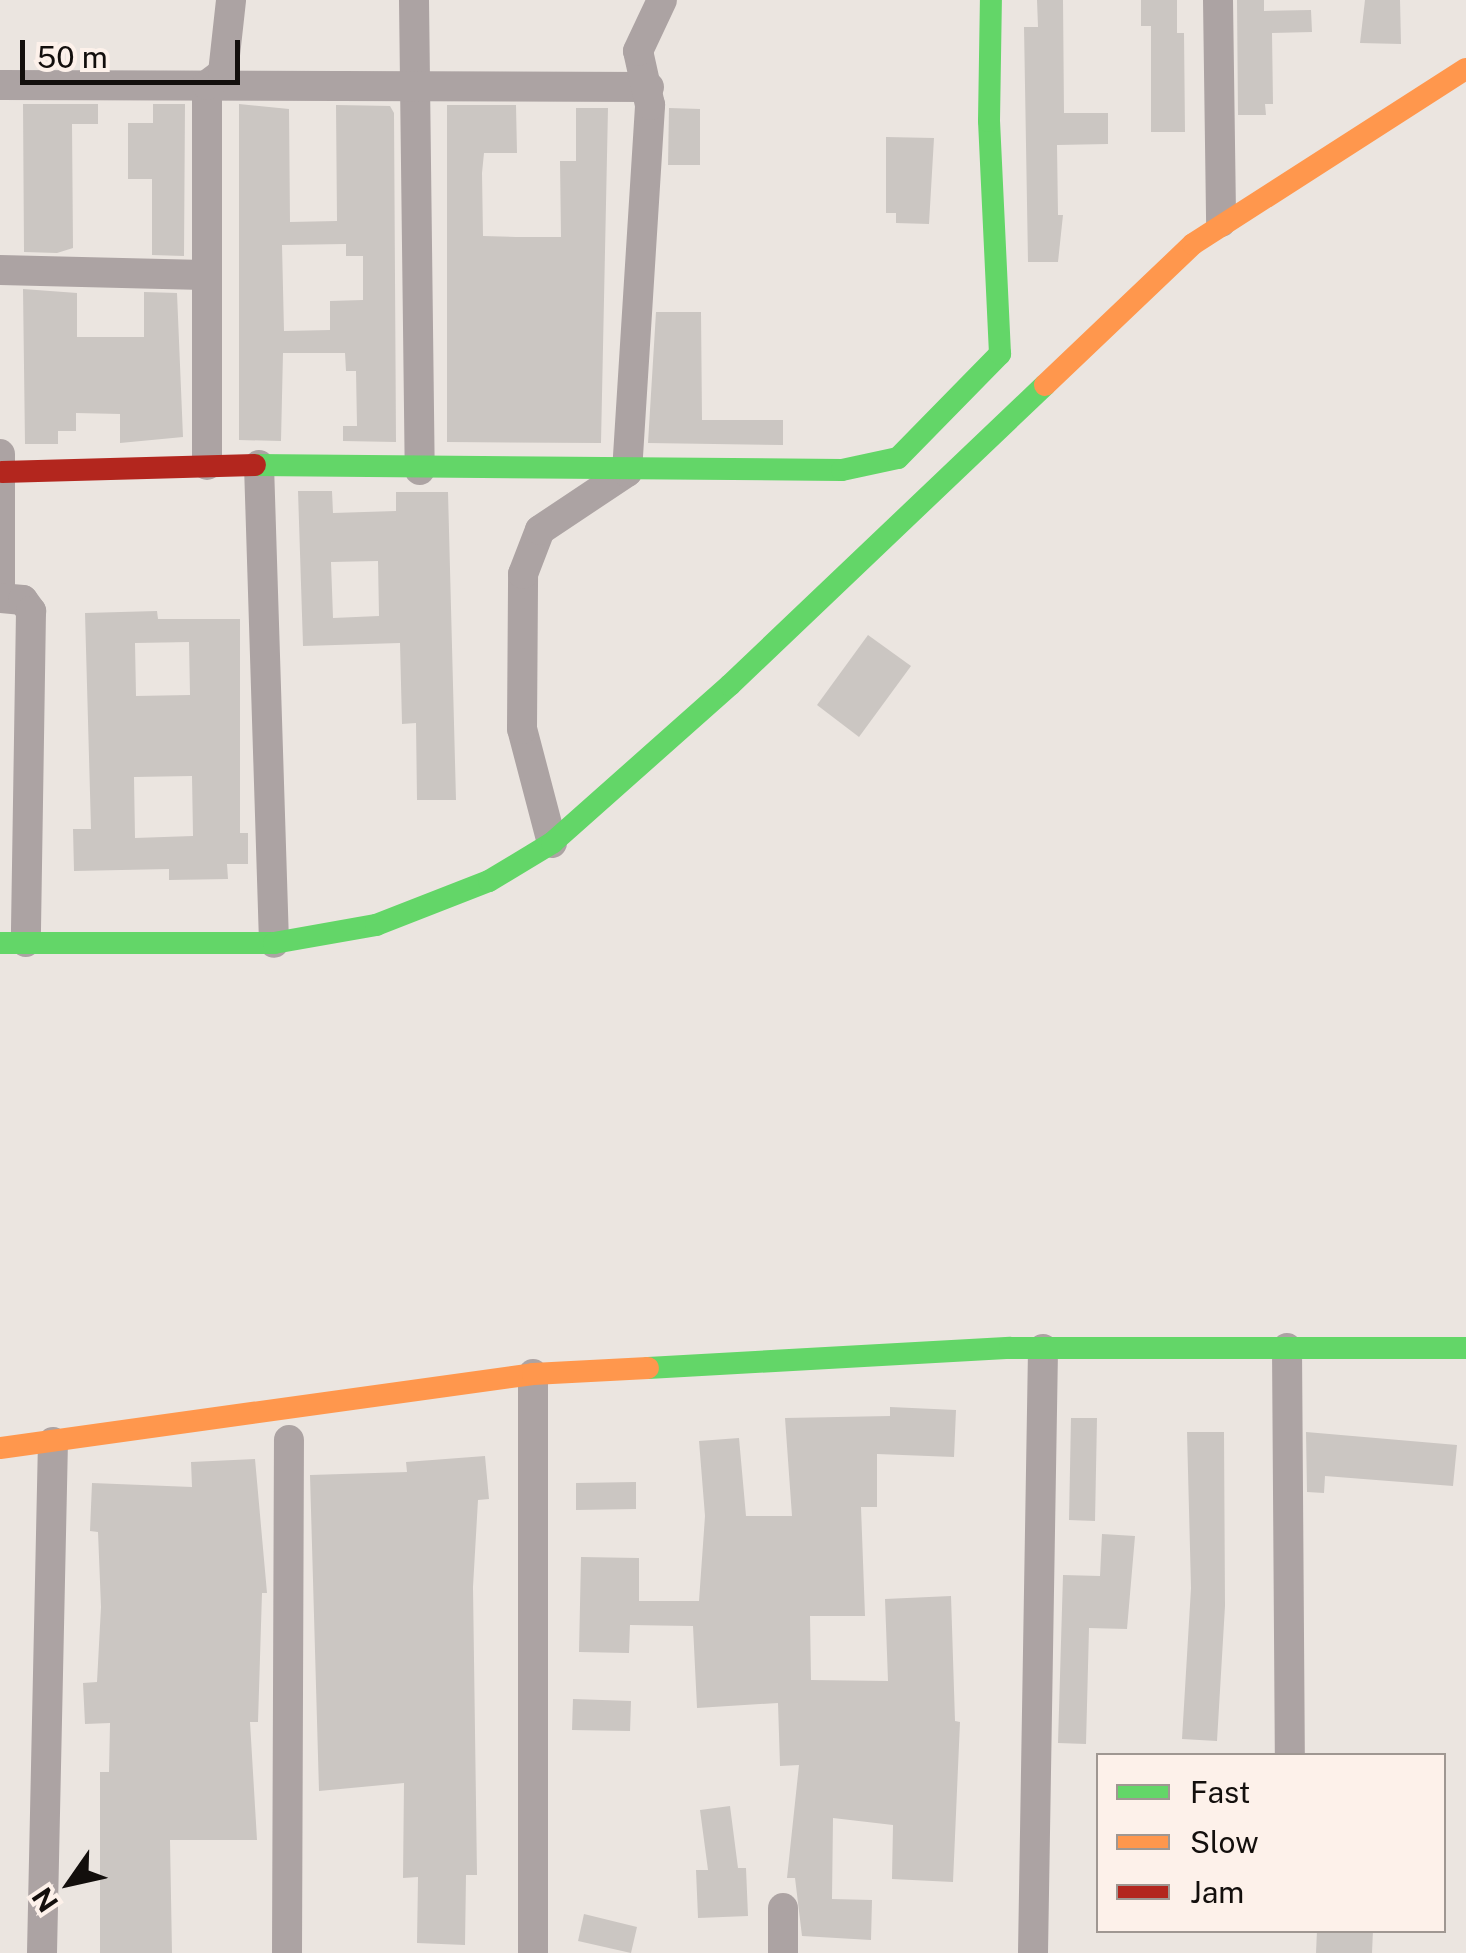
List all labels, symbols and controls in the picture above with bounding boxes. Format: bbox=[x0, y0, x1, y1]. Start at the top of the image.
scale bar bbox=[25, 20, 245, 82]
text: 50 m bbox=[37, 39, 108, 75]
legend bbox=[1096, 1753, 1446, 1933]
text: Fast bbox=[1190, 1774, 1250, 1810]
text: Slow bbox=[1190, 1824, 1259, 1860]
north arrow bbox=[20, 1833, 120, 1933]
text: Jam bbox=[1190, 1874, 1244, 1910]
text: N bbox=[25, 1882, 65, 1918]

